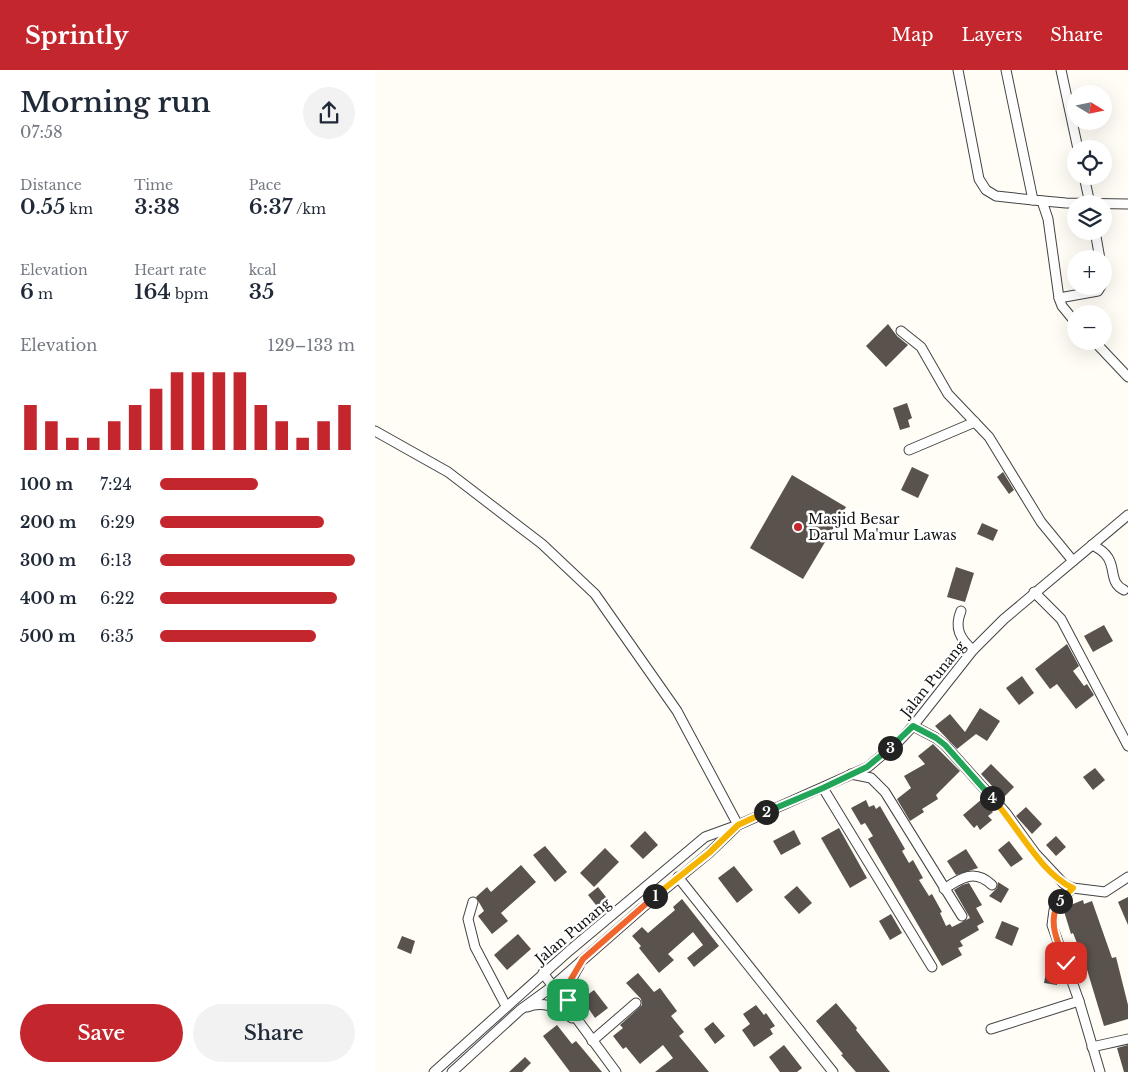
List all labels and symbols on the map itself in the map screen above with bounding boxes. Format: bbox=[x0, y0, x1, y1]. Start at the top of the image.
north arrow bbox=[1067, 85, 1113, 130]
place label: Masjid Besar Darul Ma'mur Lawas bbox=[808, 510, 957, 544]
marker: Masjid Besar Darul Ma'mur Lawas bbox=[792, 521, 804, 533]
street label: Jalan Punang bbox=[895, 637, 970, 722]
pin: 3 bbox=[877, 736, 903, 760]
pin: 4 bbox=[979, 786, 1005, 810]
pin: 2 bbox=[753, 800, 779, 824]
pin: 1 bbox=[643, 884, 667, 908]
pin: 5 bbox=[1047, 888, 1073, 914]
street label: Jalan Punang bbox=[530, 894, 615, 969]
pin bbox=[1045, 942, 1087, 984]
pin bbox=[547, 979, 589, 1021]

